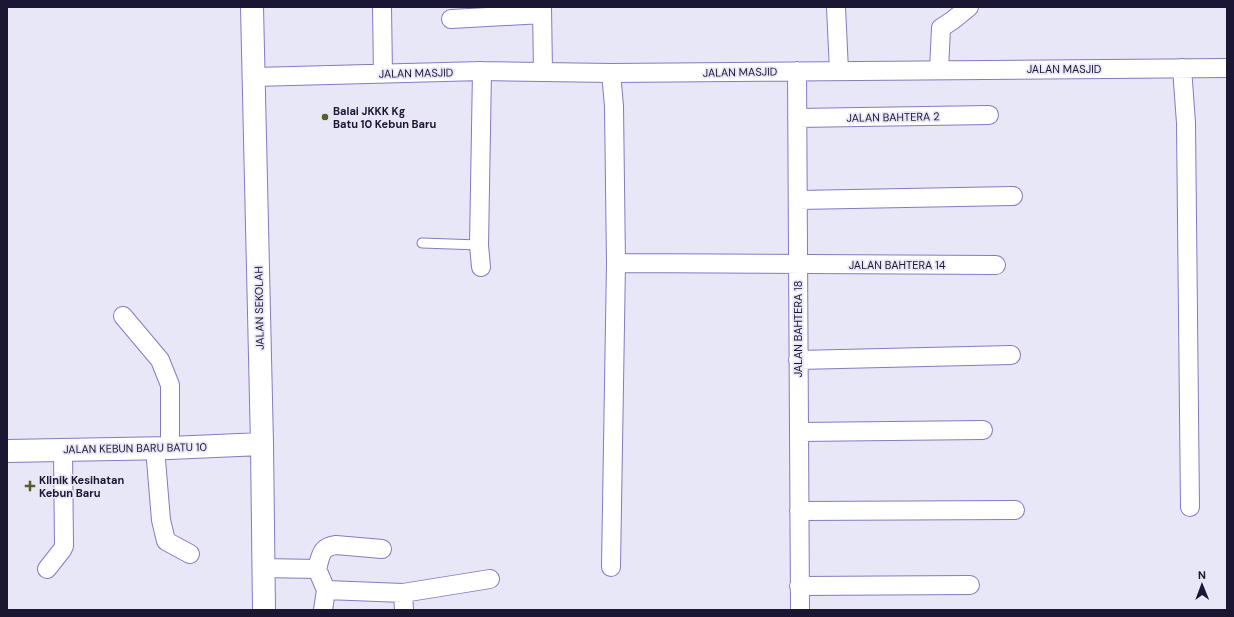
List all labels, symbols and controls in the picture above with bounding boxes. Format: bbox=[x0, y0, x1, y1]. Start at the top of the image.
street label: JALAN MASJID bbox=[1027, 62, 1102, 76]
street label: JALAN MASJID bbox=[703, 64, 778, 80]
street label: JALAN MASJID bbox=[379, 65, 454, 81]
place label: Balai JKKK Kg Batu 10 Kebun Baru bbox=[333, 104, 437, 131]
street label: JALAN BAHTERA 2 bbox=[846, 109, 940, 125]
marker: Balai JKKK Kg Batu 10 Kebun Baru bbox=[320, 112, 330, 122]
street label: JALAN BAHTERA 14 bbox=[849, 258, 946, 272]
street label: JALAN SEKOLAH bbox=[251, 266, 267, 350]
street label: JALAN BAHTERA 18 bbox=[791, 281, 805, 377]
street label: JALAN KEBUN BARU BATU 10 bbox=[63, 440, 207, 456]
place label: Klinik Kesihatan Kebun Baru bbox=[39, 473, 124, 500]
marker: Klinik Kesihatan Kebun Baru bbox=[24, 480, 36, 492]
north arrow bbox=[1182, 565, 1222, 605]
text: N bbox=[1198, 568, 1206, 582]

